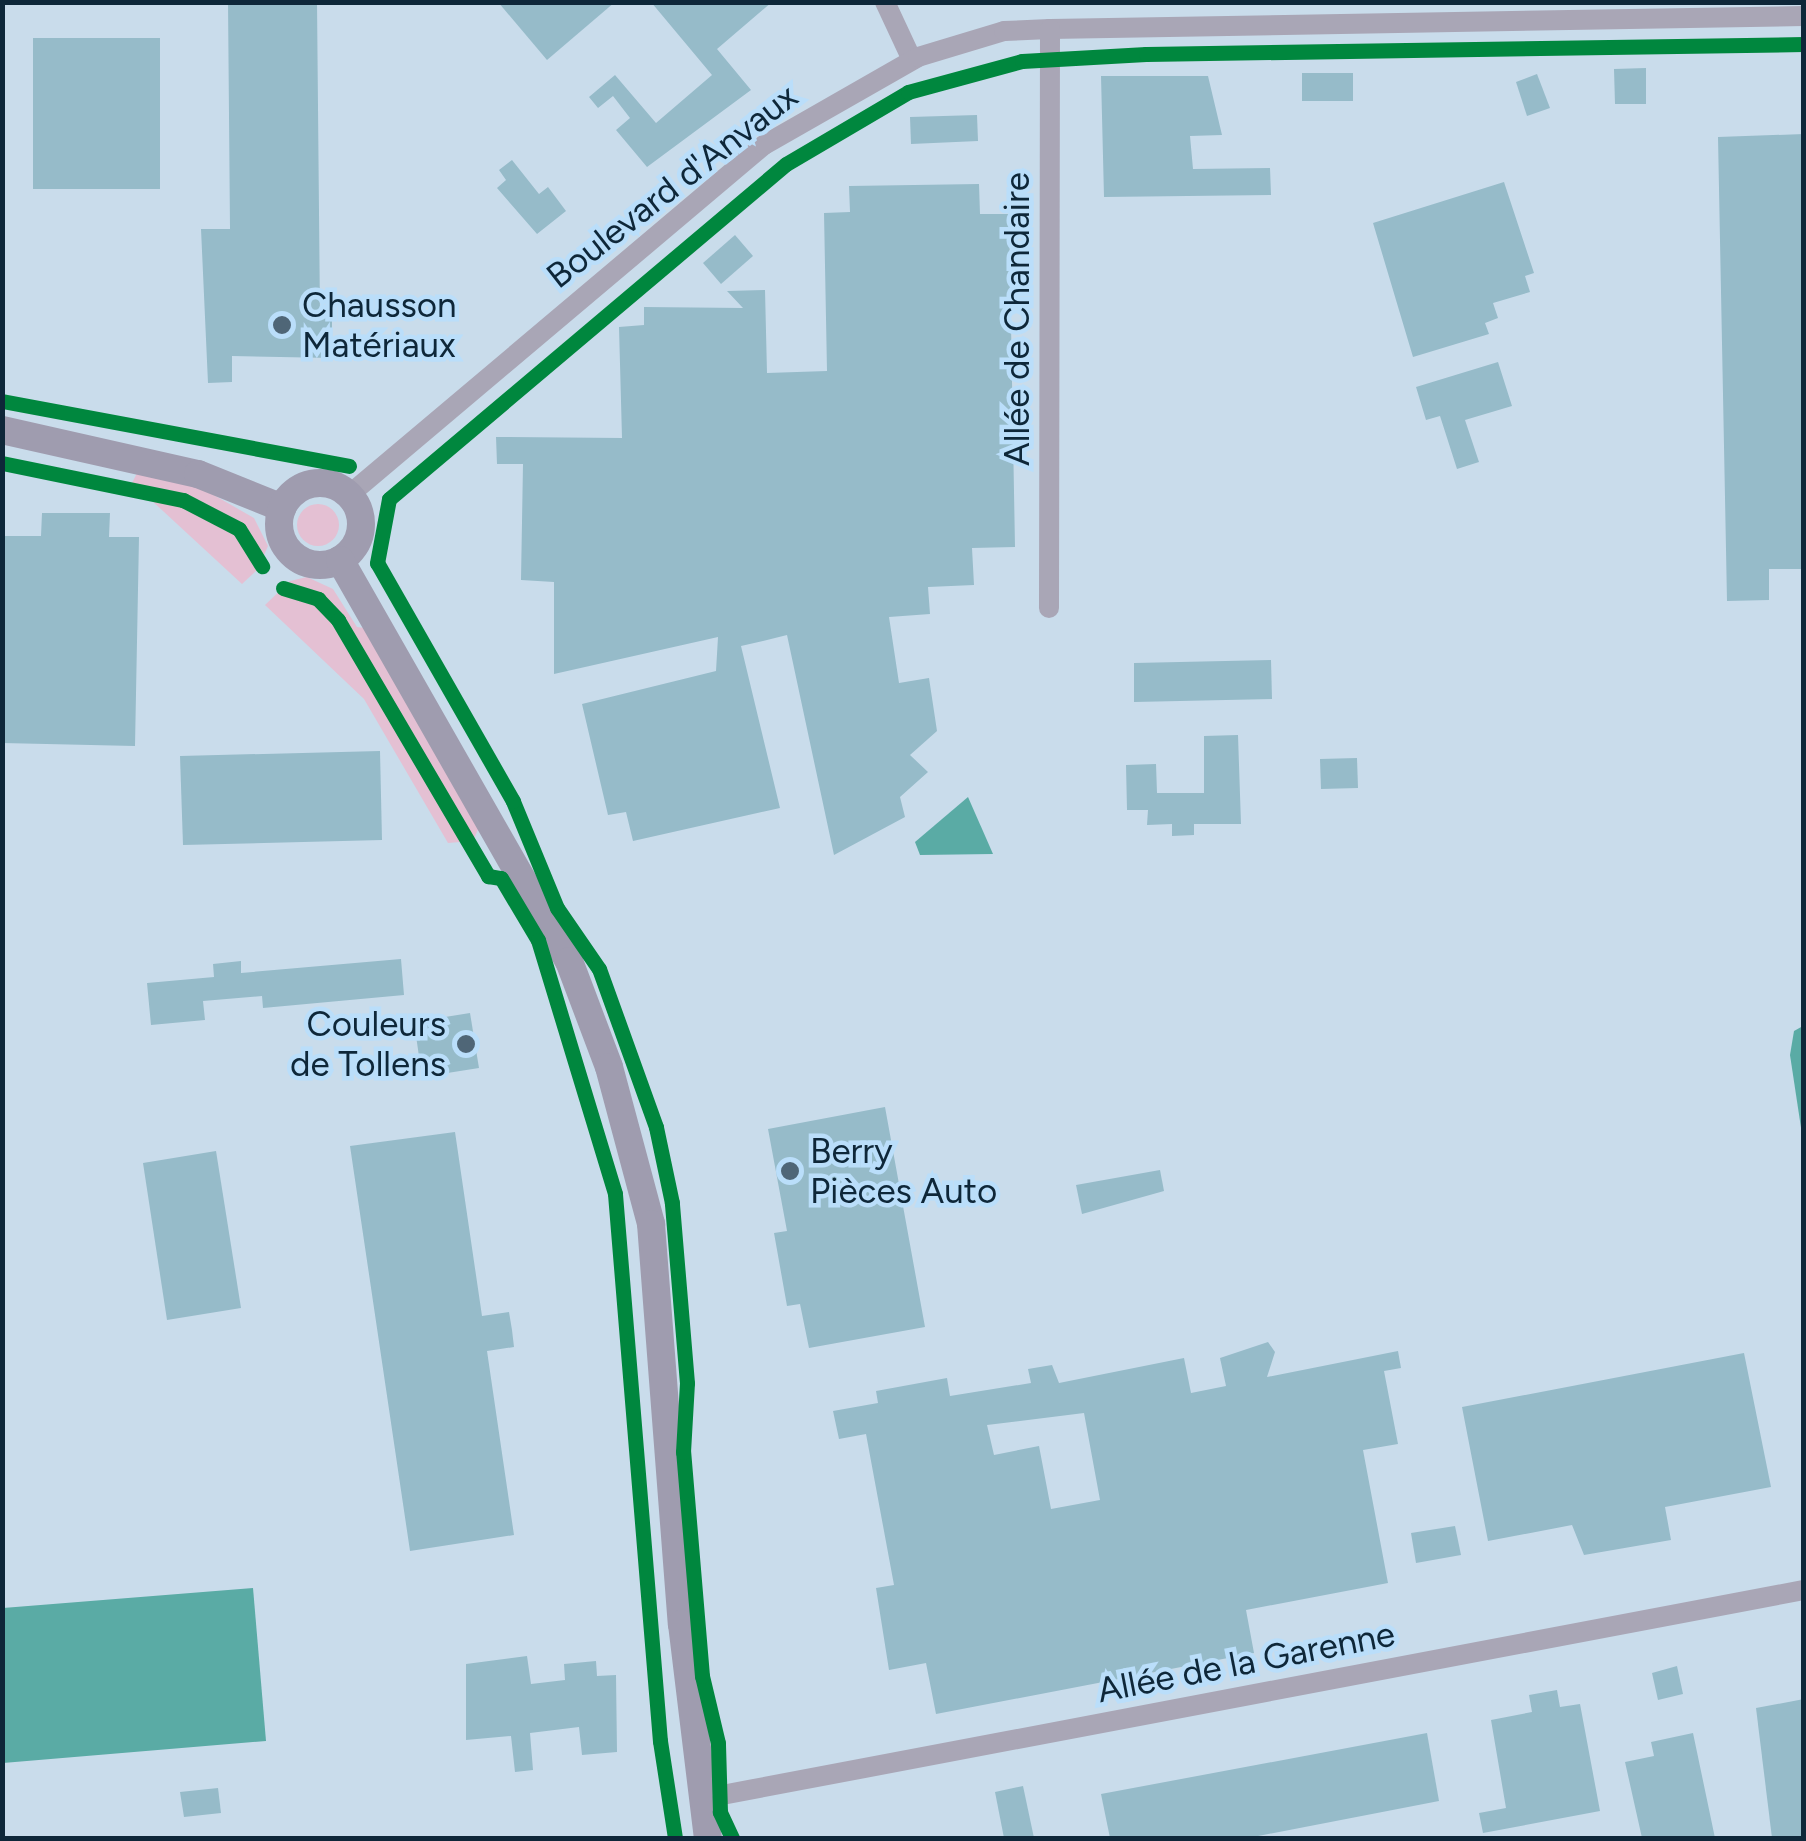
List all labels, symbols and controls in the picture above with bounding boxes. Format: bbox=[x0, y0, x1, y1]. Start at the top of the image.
street label: Boulevard d'Anvaux bbox=[538, 75, 806, 297]
street label: Allée de Chandaire bbox=[996, 172, 1038, 466]
place label: Chausson Matériaux bbox=[302, 284, 457, 366]
marker: Chausson Matériaux bbox=[271, 314, 293, 336]
place label: Couleurs de Tollens bbox=[290, 1003, 446, 1085]
marker: Couleurs de Tollens bbox=[455, 1033, 477, 1055]
place label: Berry Pièces Auto bbox=[810, 1130, 997, 1212]
marker: Berry Pièces Auto bbox=[779, 1160, 801, 1182]
street label: Allée de la Garenne bbox=[1094, 1613, 1398, 1711]

